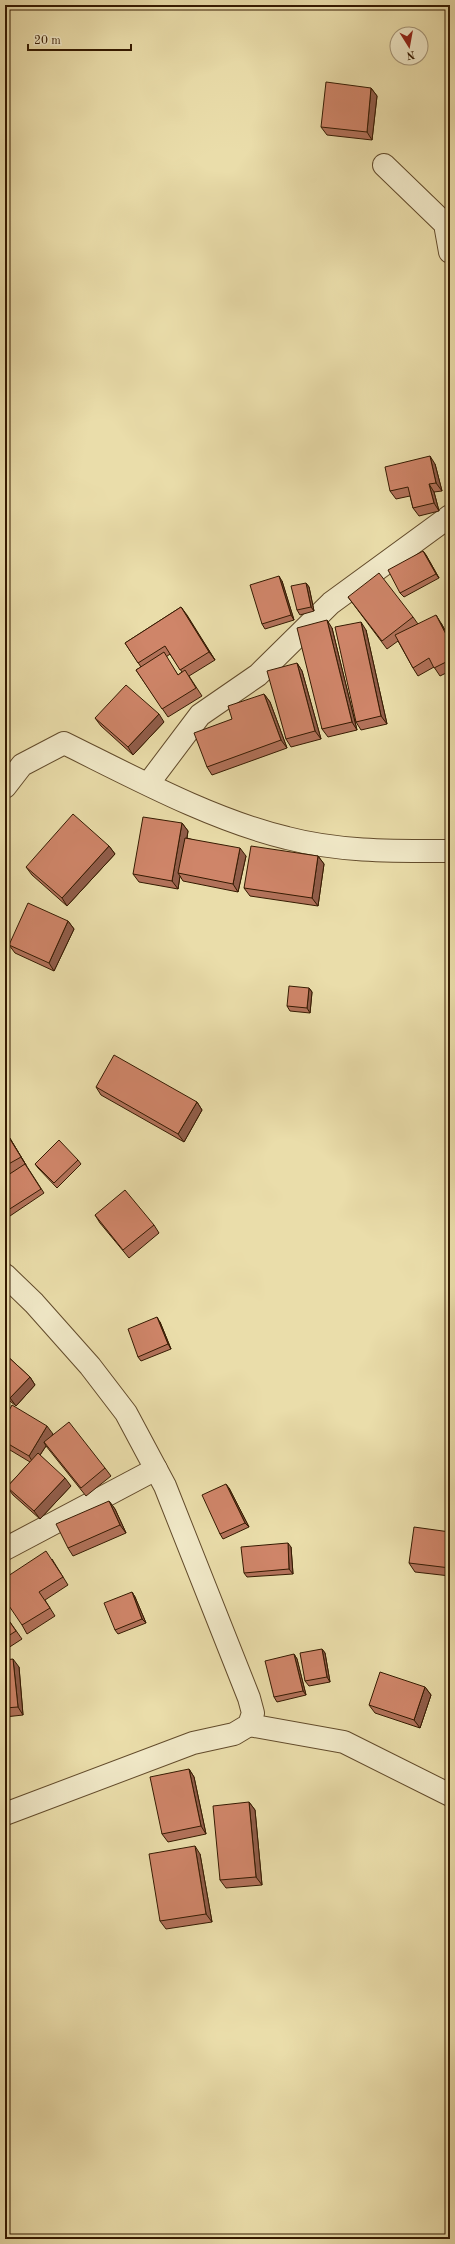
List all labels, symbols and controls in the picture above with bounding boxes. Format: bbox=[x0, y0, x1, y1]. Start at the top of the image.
scale bar bbox=[28, 26, 131, 52]
north arrow bbox=[389, 26, 429, 66]
text: 20 m bbox=[34, 35, 61, 47]
text: N bbox=[405, 48, 416, 61]

